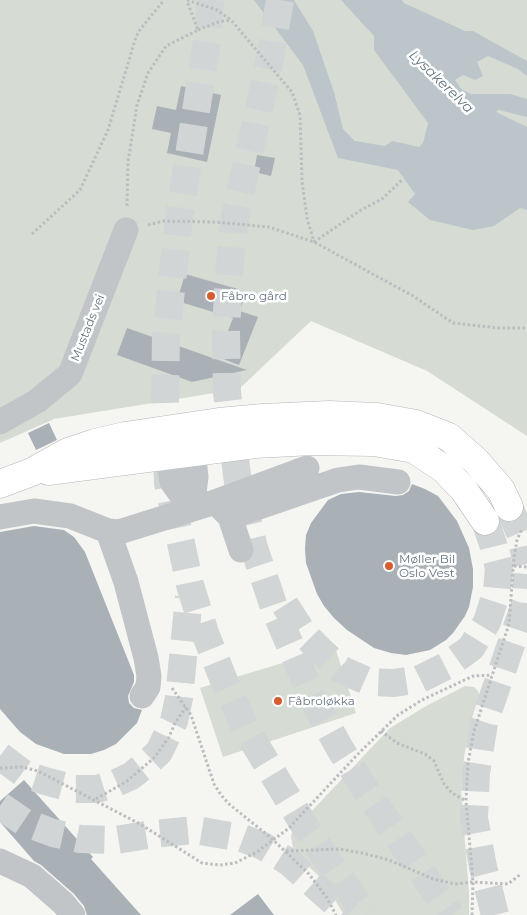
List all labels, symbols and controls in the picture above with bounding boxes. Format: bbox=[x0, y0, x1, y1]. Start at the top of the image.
water label: Lysakerelva bbox=[405, 47, 477, 117]
place label: Fåbro gård bbox=[221, 289, 287, 303]
marker: Fåbro gård bbox=[205, 290, 217, 302]
street label: Mustads vei bbox=[68, 292, 108, 364]
place label: Møller Bil Oslo Vest bbox=[399, 552, 455, 580]
marker: Møller Bil Oslo Vest bbox=[383, 560, 395, 572]
place label: Fåbroløkka bbox=[288, 694, 355, 708]
marker: Fåbroløkka bbox=[272, 695, 284, 707]

